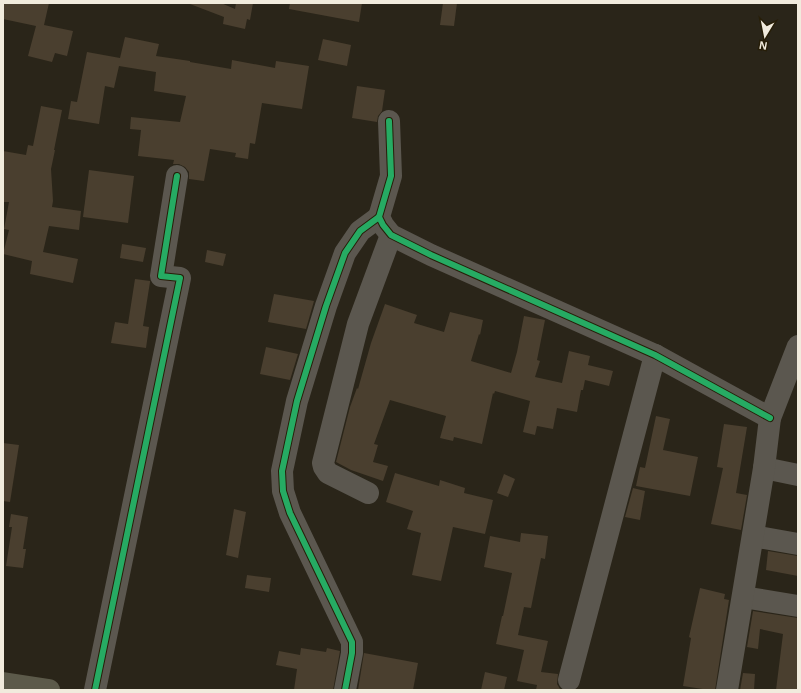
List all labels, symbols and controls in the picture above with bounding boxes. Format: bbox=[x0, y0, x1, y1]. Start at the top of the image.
north arrow bbox=[745, 16, 785, 56]
text: N bbox=[758, 39, 768, 52]

